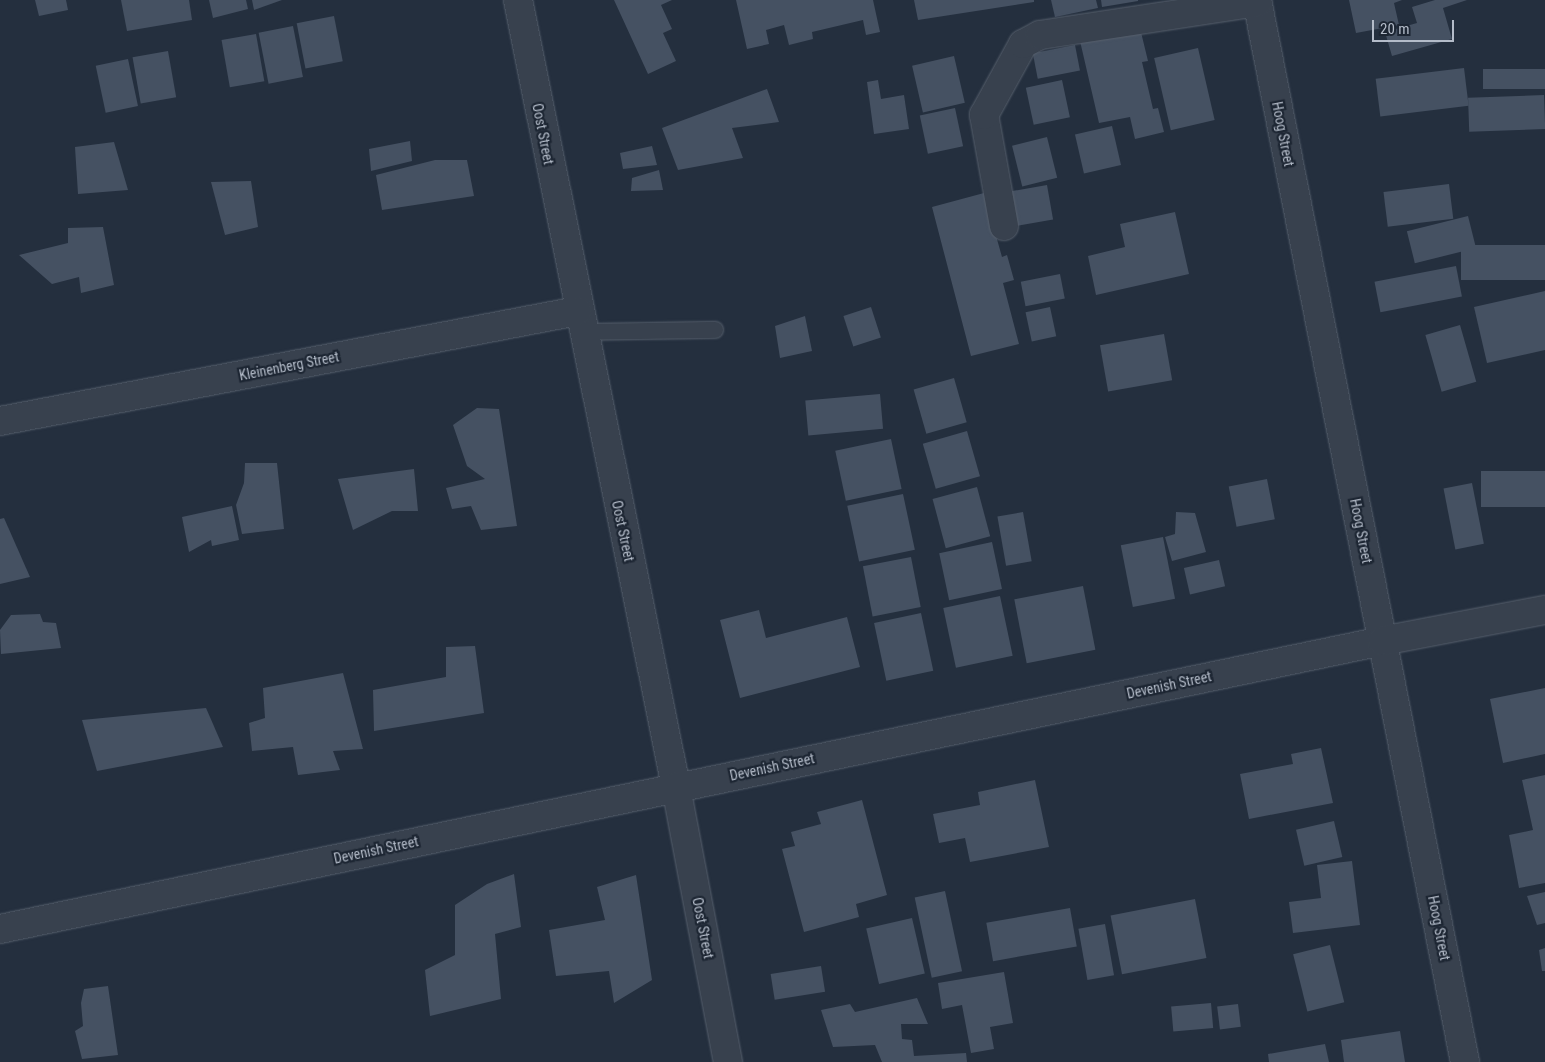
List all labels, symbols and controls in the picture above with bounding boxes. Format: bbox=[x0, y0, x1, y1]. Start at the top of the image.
scale bar bbox=[1375, 10, 1458, 42]
text: 20 m bbox=[1380, 20, 1410, 38]
street label: Hoog Street bbox=[1268, 100, 1298, 168]
street label: Oost Street bbox=[529, 102, 557, 166]
street label: Kleinenberg Street bbox=[238, 348, 340, 384]
street label: Hoog Street bbox=[1346, 497, 1376, 565]
street label: Oost Street bbox=[608, 499, 638, 563]
street label: Devenish Street bbox=[1125, 668, 1213, 702]
street label: Devenish Street bbox=[728, 750, 816, 784]
street label: Devenish Street bbox=[332, 833, 420, 867]
street label: Hoog Street bbox=[1424, 894, 1454, 962]
street label: Oost Street bbox=[689, 896, 717, 960]

